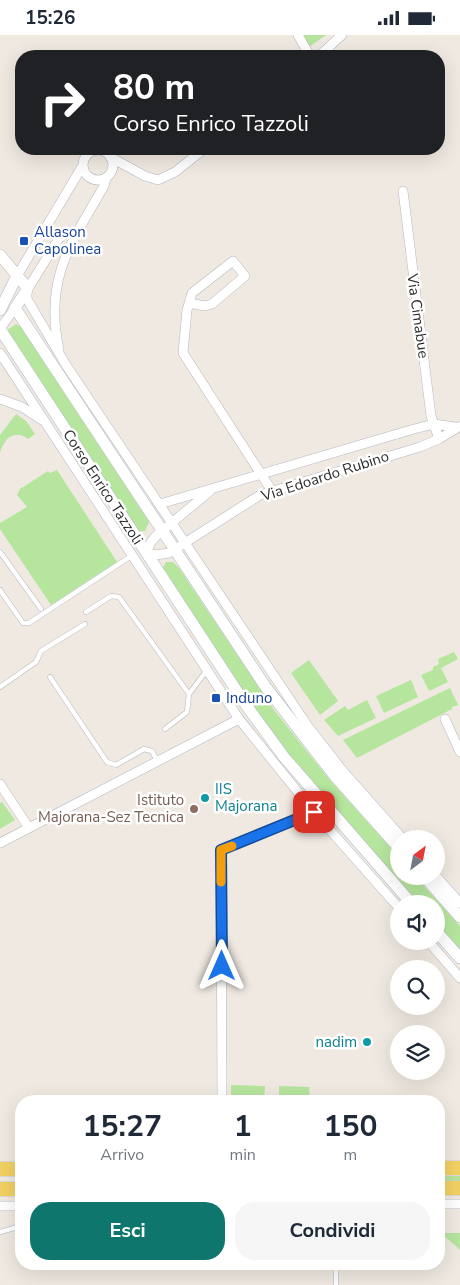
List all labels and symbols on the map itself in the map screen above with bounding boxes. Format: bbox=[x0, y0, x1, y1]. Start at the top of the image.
place label: Allason Capolinea bbox=[34, 222, 101, 259]
marker: Allason Capolinea bbox=[18, 235, 30, 247]
street label: Via Cimabue bbox=[402, 271, 434, 360]
street label: Corso Enrico Tazzoli bbox=[58, 426, 148, 548]
street label: Via Edoardo Rubino bbox=[258, 446, 391, 506]
place label: Induno bbox=[226, 688, 272, 708]
marker: Induno bbox=[210, 692, 222, 704]
place label: IIS Majorana bbox=[215, 779, 277, 816]
place label: Istituto Majorana-Sez Tecnica bbox=[38, 790, 184, 827]
pin bbox=[293, 791, 335, 833]
marker: IIS Majorana bbox=[199, 792, 211, 804]
marker: Istituto Majorana-Sez Tecnica bbox=[188, 803, 200, 815]
north arrow bbox=[390, 830, 445, 885]
position arrow bbox=[195, 939, 247, 991]
place label: nadim bbox=[315, 1032, 357, 1052]
marker: nadim bbox=[361, 1036, 373, 1048]

